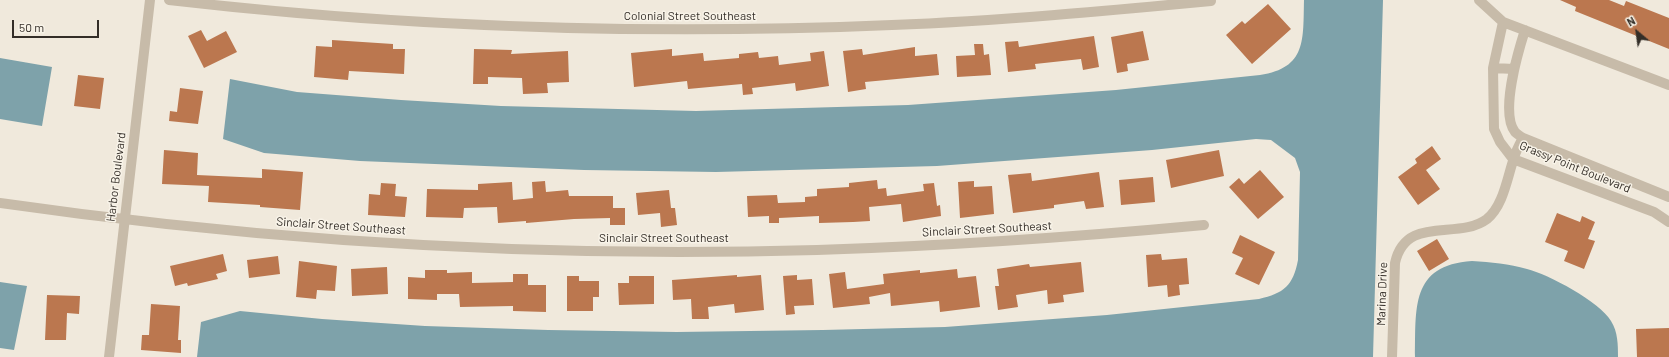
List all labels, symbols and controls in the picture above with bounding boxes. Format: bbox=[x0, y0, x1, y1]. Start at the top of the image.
street label: Colonial Street Southeast bbox=[624, 9, 756, 23]
scale bar bbox=[14, 12, 101, 38]
north arrow bbox=[1617, 12, 1657, 52]
text: N bbox=[1625, 14, 1637, 29]
text: 50 m bbox=[19, 20, 44, 34]
street label: Harbor Boulevard bbox=[103, 131, 129, 223]
street label: Grassy Point Boulevard bbox=[1517, 138, 1633, 196]
street label: Sinclair Street Southeast bbox=[276, 214, 406, 238]
street label: Sinclair Street Southeast bbox=[922, 218, 1052, 240]
street label: Sinclair Street Southeast bbox=[599, 231, 729, 245]
street label: Marina Drive bbox=[1374, 262, 1390, 326]

